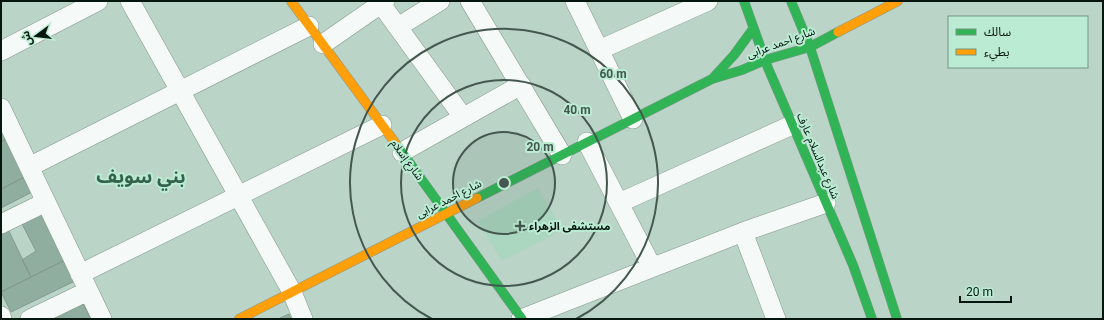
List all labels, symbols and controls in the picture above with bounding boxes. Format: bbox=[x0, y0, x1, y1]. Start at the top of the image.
north arrow bbox=[16, 16, 56, 56]
legend bbox=[948, 16, 1088, 68]
street label: شارع احمد عرابى bbox=[745, 25, 818, 62]
text: سالك bbox=[984, 25, 1011, 39]
text: ش bbox=[19, 29, 35, 47]
text: بطيء bbox=[984, 45, 1010, 62]
text: 60 m bbox=[599, 67, 627, 81]
text: 40 m bbox=[563, 103, 591, 117]
street label: شارع عبدالسلام عارف bbox=[793, 111, 842, 202]
street label: شارع إسلام bbox=[387, 137, 426, 184]
text: 20 m bbox=[526, 140, 554, 154]
district label: بني سويف bbox=[96, 165, 186, 191]
centre of rings bbox=[497, 176, 511, 190]
street label: شارع احمد عرابى bbox=[414, 177, 485, 222]
marker: مستشفى الزهراء bbox=[514, 220, 526, 232]
place label: مستشفى الزهراء bbox=[529, 220, 610, 233]
scale bar bbox=[960, 278, 1011, 304]
text: 20 m bbox=[966, 285, 993, 299]

